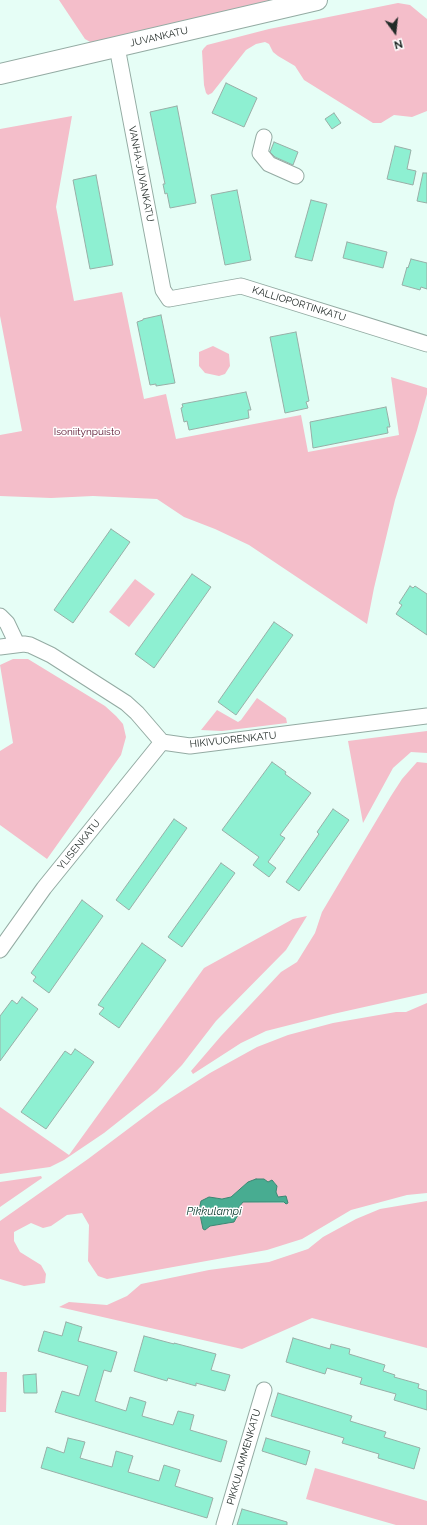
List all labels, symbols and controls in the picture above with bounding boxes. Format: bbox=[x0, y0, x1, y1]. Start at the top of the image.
north arrow bbox=[375, 12, 415, 52]
street label: JUVANKATU bbox=[129, 24, 189, 50]
text: N bbox=[392, 37, 404, 51]
street label: VANHA-JUVANKATU bbox=[126, 125, 156, 223]
street label: KALLIOPORTINKATU bbox=[251, 284, 347, 324]
park label: Isoniitynpuisto bbox=[54, 426, 120, 438]
street label: HIKIVUORENKATU bbox=[189, 729, 277, 751]
street label: YLISENKATU bbox=[55, 818, 103, 872]
water label: Pikkulampi bbox=[187, 1205, 241, 1219]
street label: PIKKULAMMENKATU bbox=[225, 1408, 263, 1506]

